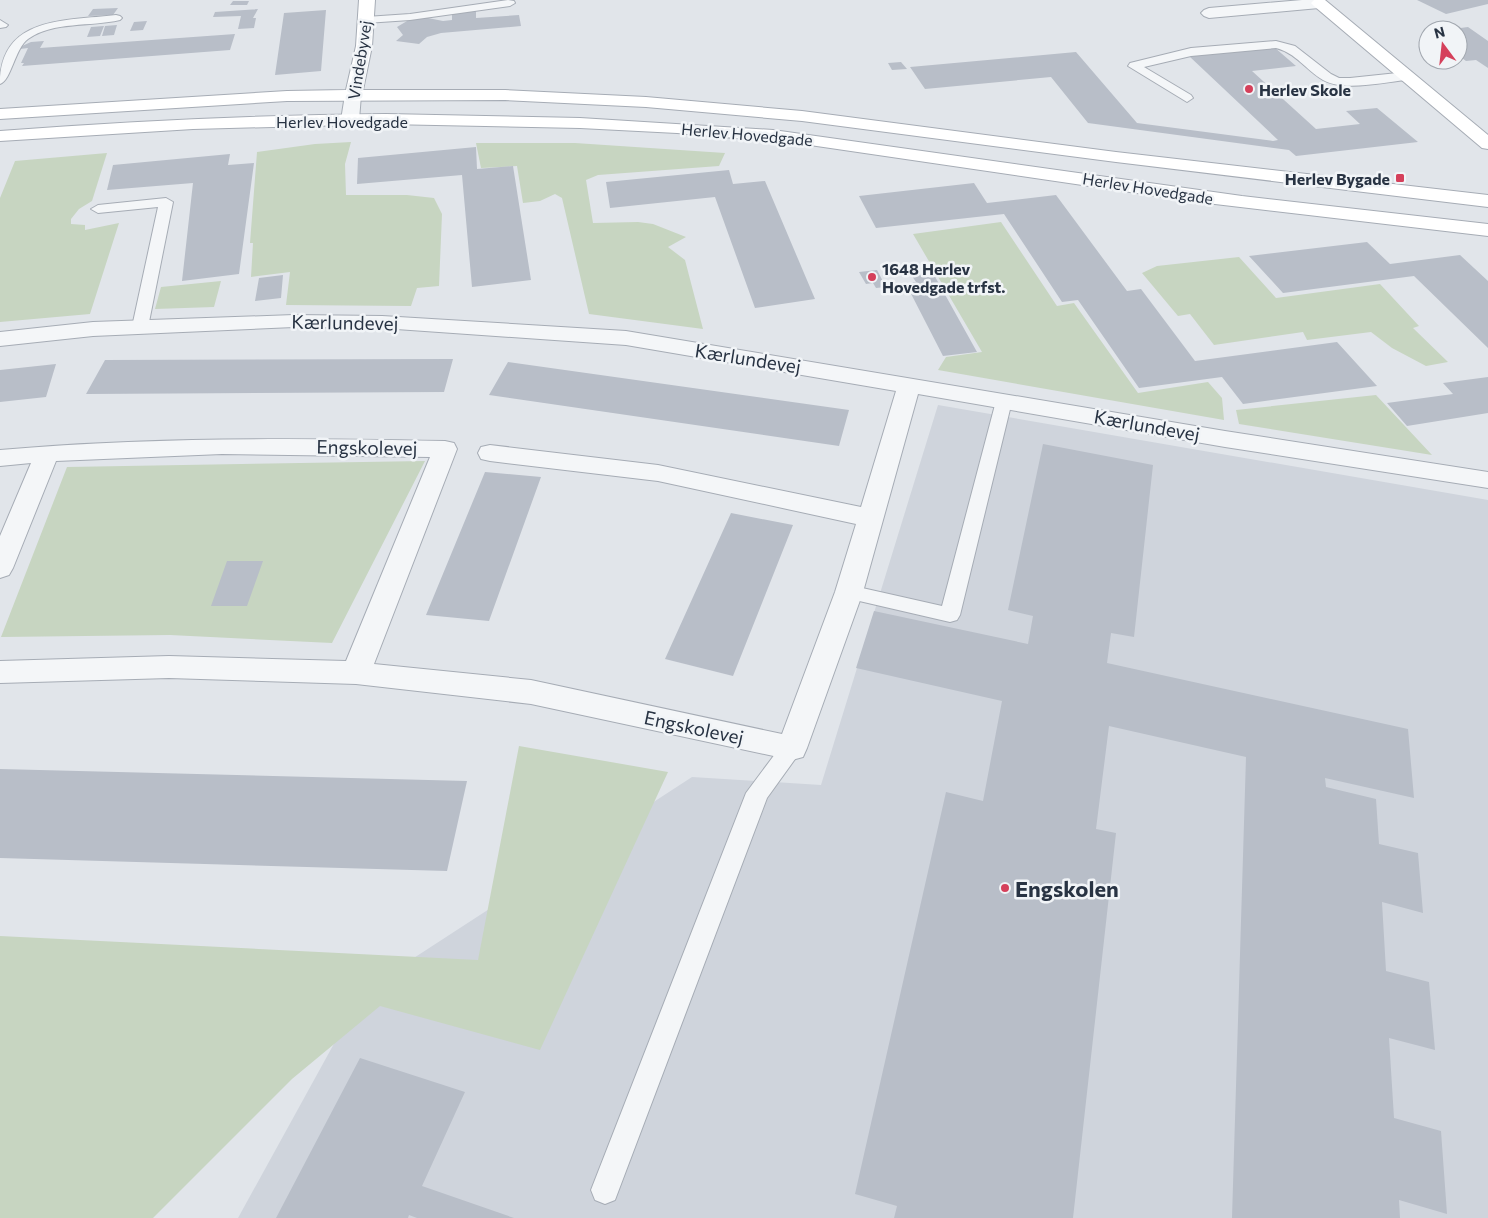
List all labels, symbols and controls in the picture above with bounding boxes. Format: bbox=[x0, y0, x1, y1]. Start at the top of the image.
street label: Vindebyvej bbox=[343, 19, 375, 101]
north arrow bbox=[1418, 20, 1468, 70]
text: N bbox=[1432, 22, 1447, 42]
place label: Herlev Skole bbox=[1259, 80, 1351, 99]
marker: Herlev Skole bbox=[1243, 83, 1255, 95]
street label: Herlev Hovedgade bbox=[276, 112, 408, 131]
street label: Herlev Hovedgade bbox=[680, 119, 814, 149]
street label: Herlev Hovedgade bbox=[1081, 168, 1215, 208]
place label: Herlev Bygade bbox=[1285, 169, 1390, 188]
marker: Herlev Bygade bbox=[1394, 172, 1406, 184]
place label: 1648 Herlev Hovedgade trfst. bbox=[882, 259, 1006, 296]
marker: 1648 Herlev Hovedgade trfst. bbox=[866, 271, 878, 283]
street label: Kærlundevej bbox=[291, 310, 399, 334]
street label: Kærlundevej bbox=[693, 338, 803, 378]
street label: Kærlundevej bbox=[1092, 404, 1202, 446]
street label: Engskolevej bbox=[316, 435, 418, 459]
street label: Engskolevej bbox=[642, 705, 746, 749]
place label: Engskolen bbox=[1015, 875, 1119, 902]
marker: Engskolen bbox=[999, 882, 1011, 894]

